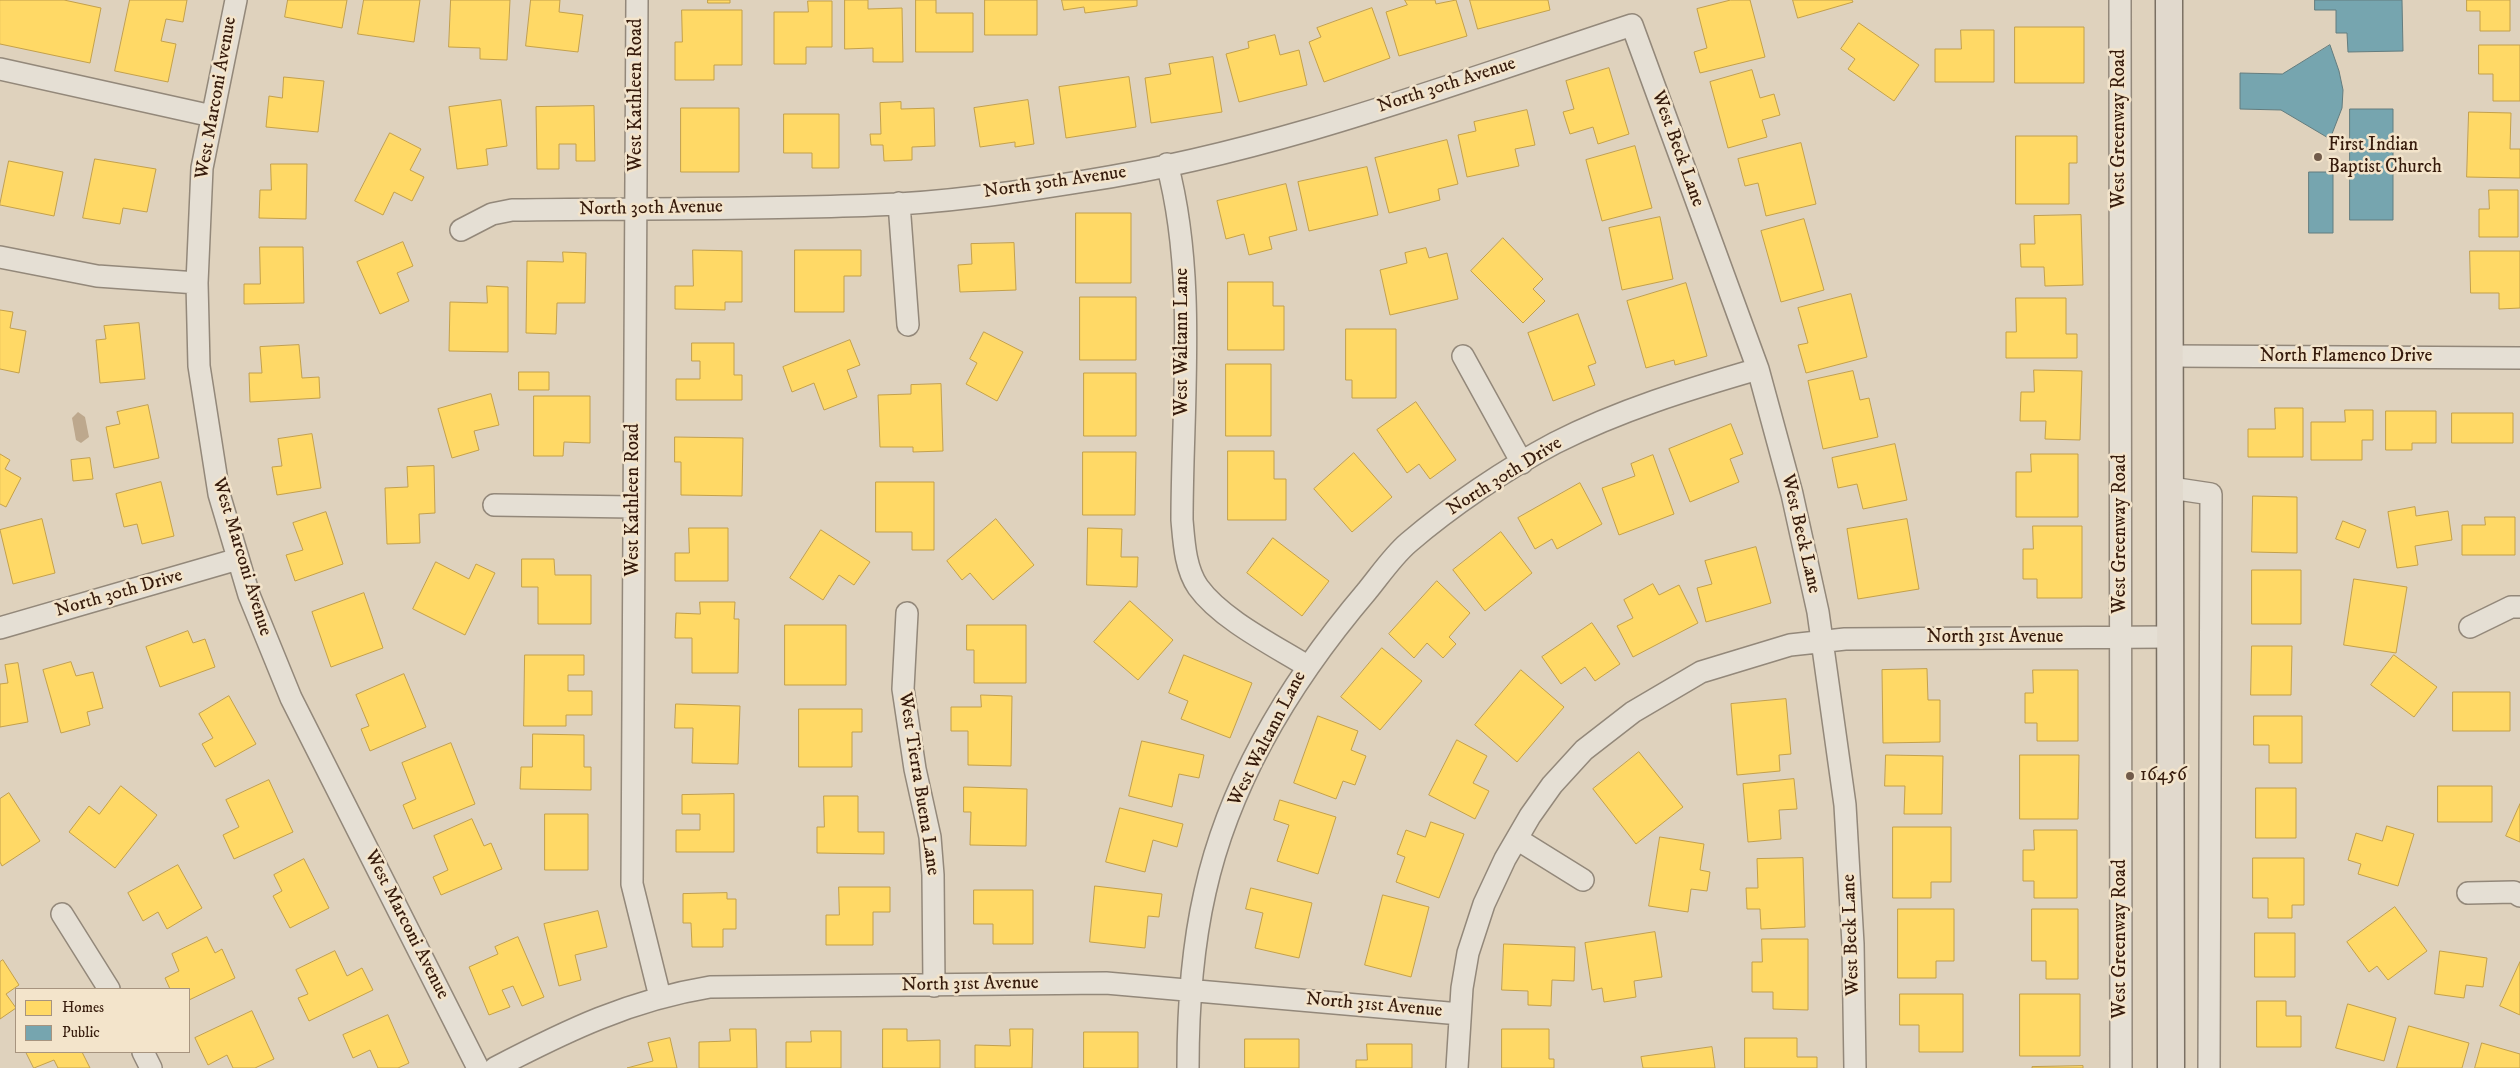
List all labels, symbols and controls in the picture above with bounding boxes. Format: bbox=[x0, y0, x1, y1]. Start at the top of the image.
street label: West Marconi Avenue bbox=[191, 15, 243, 181]
street label: West Kathleen Road bbox=[626, 18, 648, 172]
street label: West Greenway Road bbox=[2109, 49, 2131, 209]
street label: North 30th Avenue bbox=[1375, 53, 1519, 119]
street label: West Beck Lane bbox=[1645, 88, 1709, 210]
place label: First Indian Baptist Church bbox=[2328, 135, 2442, 179]
marker: First Indian Baptist Church bbox=[2312, 151, 2324, 163]
street label: North 30th Avenue bbox=[982, 162, 1128, 204]
street label: North 30th Avenue bbox=[579, 196, 723, 222]
street label: West Waltann Lane bbox=[1172, 268, 1194, 416]
street label: North Flamenco Drive bbox=[2260, 346, 2432, 368]
street label: West Kathleen Road bbox=[623, 423, 645, 577]
street label: North 30th Drive bbox=[1443, 433, 1567, 521]
street label: West Greenway Road bbox=[2110, 454, 2132, 614]
street label: West Beck Lane bbox=[1775, 472, 1825, 596]
street label: West Marconi Avenue bbox=[206, 475, 276, 639]
street label: North 30th Drive bbox=[53, 565, 185, 623]
street label: North 31st Avenue bbox=[1927, 627, 2063, 649]
street label: West Waltann Lane bbox=[1224, 668, 1312, 810]
street label: West Tierra Buena Lane bbox=[892, 691, 944, 877]
place label: 16456 bbox=[2140, 765, 2187, 787]
marker: 16456 bbox=[2124, 770, 2136, 782]
street label: West Marconi Avenue bbox=[359, 847, 453, 1003]
street label: West Greenway Road bbox=[2110, 859, 2132, 1019]
street label: West Beck Lane bbox=[1838, 874, 1866, 996]
street label: North 31st Avenue bbox=[901, 972, 1039, 998]
legend bbox=[15, 988, 190, 1053]
street label: North 31st Avenue bbox=[1305, 989, 1443, 1023]
text: Homes bbox=[62, 998, 104, 1017]
text: Public bbox=[62, 1023, 100, 1042]

